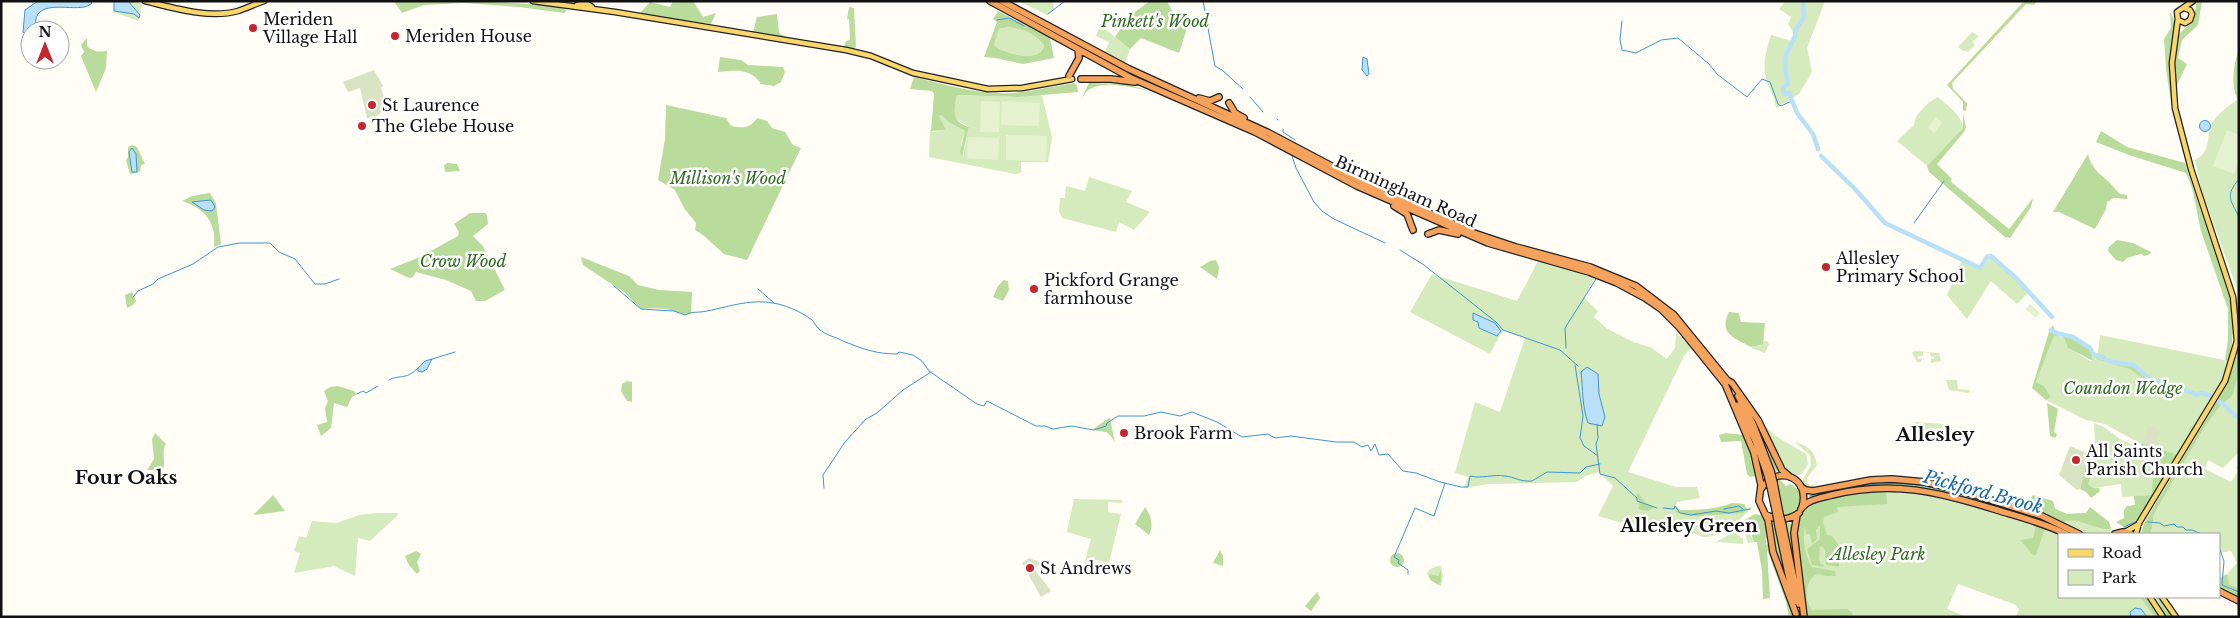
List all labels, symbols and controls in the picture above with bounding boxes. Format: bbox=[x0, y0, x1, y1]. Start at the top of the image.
place label: Meriden Village Hall bbox=[262, 9, 357, 47]
park label: Pinkett's Wood bbox=[1100, 11, 1210, 31]
north arrow bbox=[20, 20, 70, 70]
marker: Meriden Village Hall bbox=[247, 22, 259, 34]
text: N bbox=[38, 23, 52, 41]
place label: Meriden House bbox=[405, 26, 532, 46]
marker: Meriden House bbox=[389, 30, 401, 42]
place label: St Laurence bbox=[382, 95, 480, 115]
marker: St Laurence bbox=[366, 99, 378, 111]
place label: The Glebe House bbox=[372, 116, 514, 136]
marker: The Glebe House bbox=[356, 120, 368, 132]
street label: Birmingham Road bbox=[1332, 151, 1480, 231]
park label: Millison's Wood bbox=[669, 168, 786, 188]
place label: Allesley Primary School bbox=[1835, 248, 1964, 286]
park label: Crow Wood bbox=[420, 251, 507, 271]
marker: Allesley Primary School bbox=[1820, 261, 1832, 273]
place label: Pickford Grange farmhouse bbox=[1044, 270, 1179, 308]
marker: Pickford Grange farmhouse bbox=[1028, 283, 1040, 295]
park label: Coundon Wedge bbox=[2063, 378, 2183, 398]
place label: Brook Farm bbox=[1134, 423, 1233, 443]
district label: Allesley bbox=[1895, 423, 1975, 446]
marker: Brook Farm bbox=[1118, 427, 1130, 439]
place label: All Saints Parish Church bbox=[2085, 441, 2203, 479]
marker: All Saints Parish Church bbox=[2070, 454, 2082, 466]
water label: Pickford Brook bbox=[1920, 465, 2045, 519]
district label: Four Oaks bbox=[75, 466, 178, 489]
district label: Allesley Green bbox=[1619, 515, 1758, 537]
legend bbox=[2058, 533, 2220, 598]
text: Road bbox=[2102, 543, 2142, 562]
park label: Allesley Park bbox=[1829, 544, 1925, 564]
place label: St Andrews bbox=[1040, 558, 1132, 578]
marker: St Andrews bbox=[1024, 562, 1036, 574]
text: Park bbox=[2102, 568, 2138, 587]

